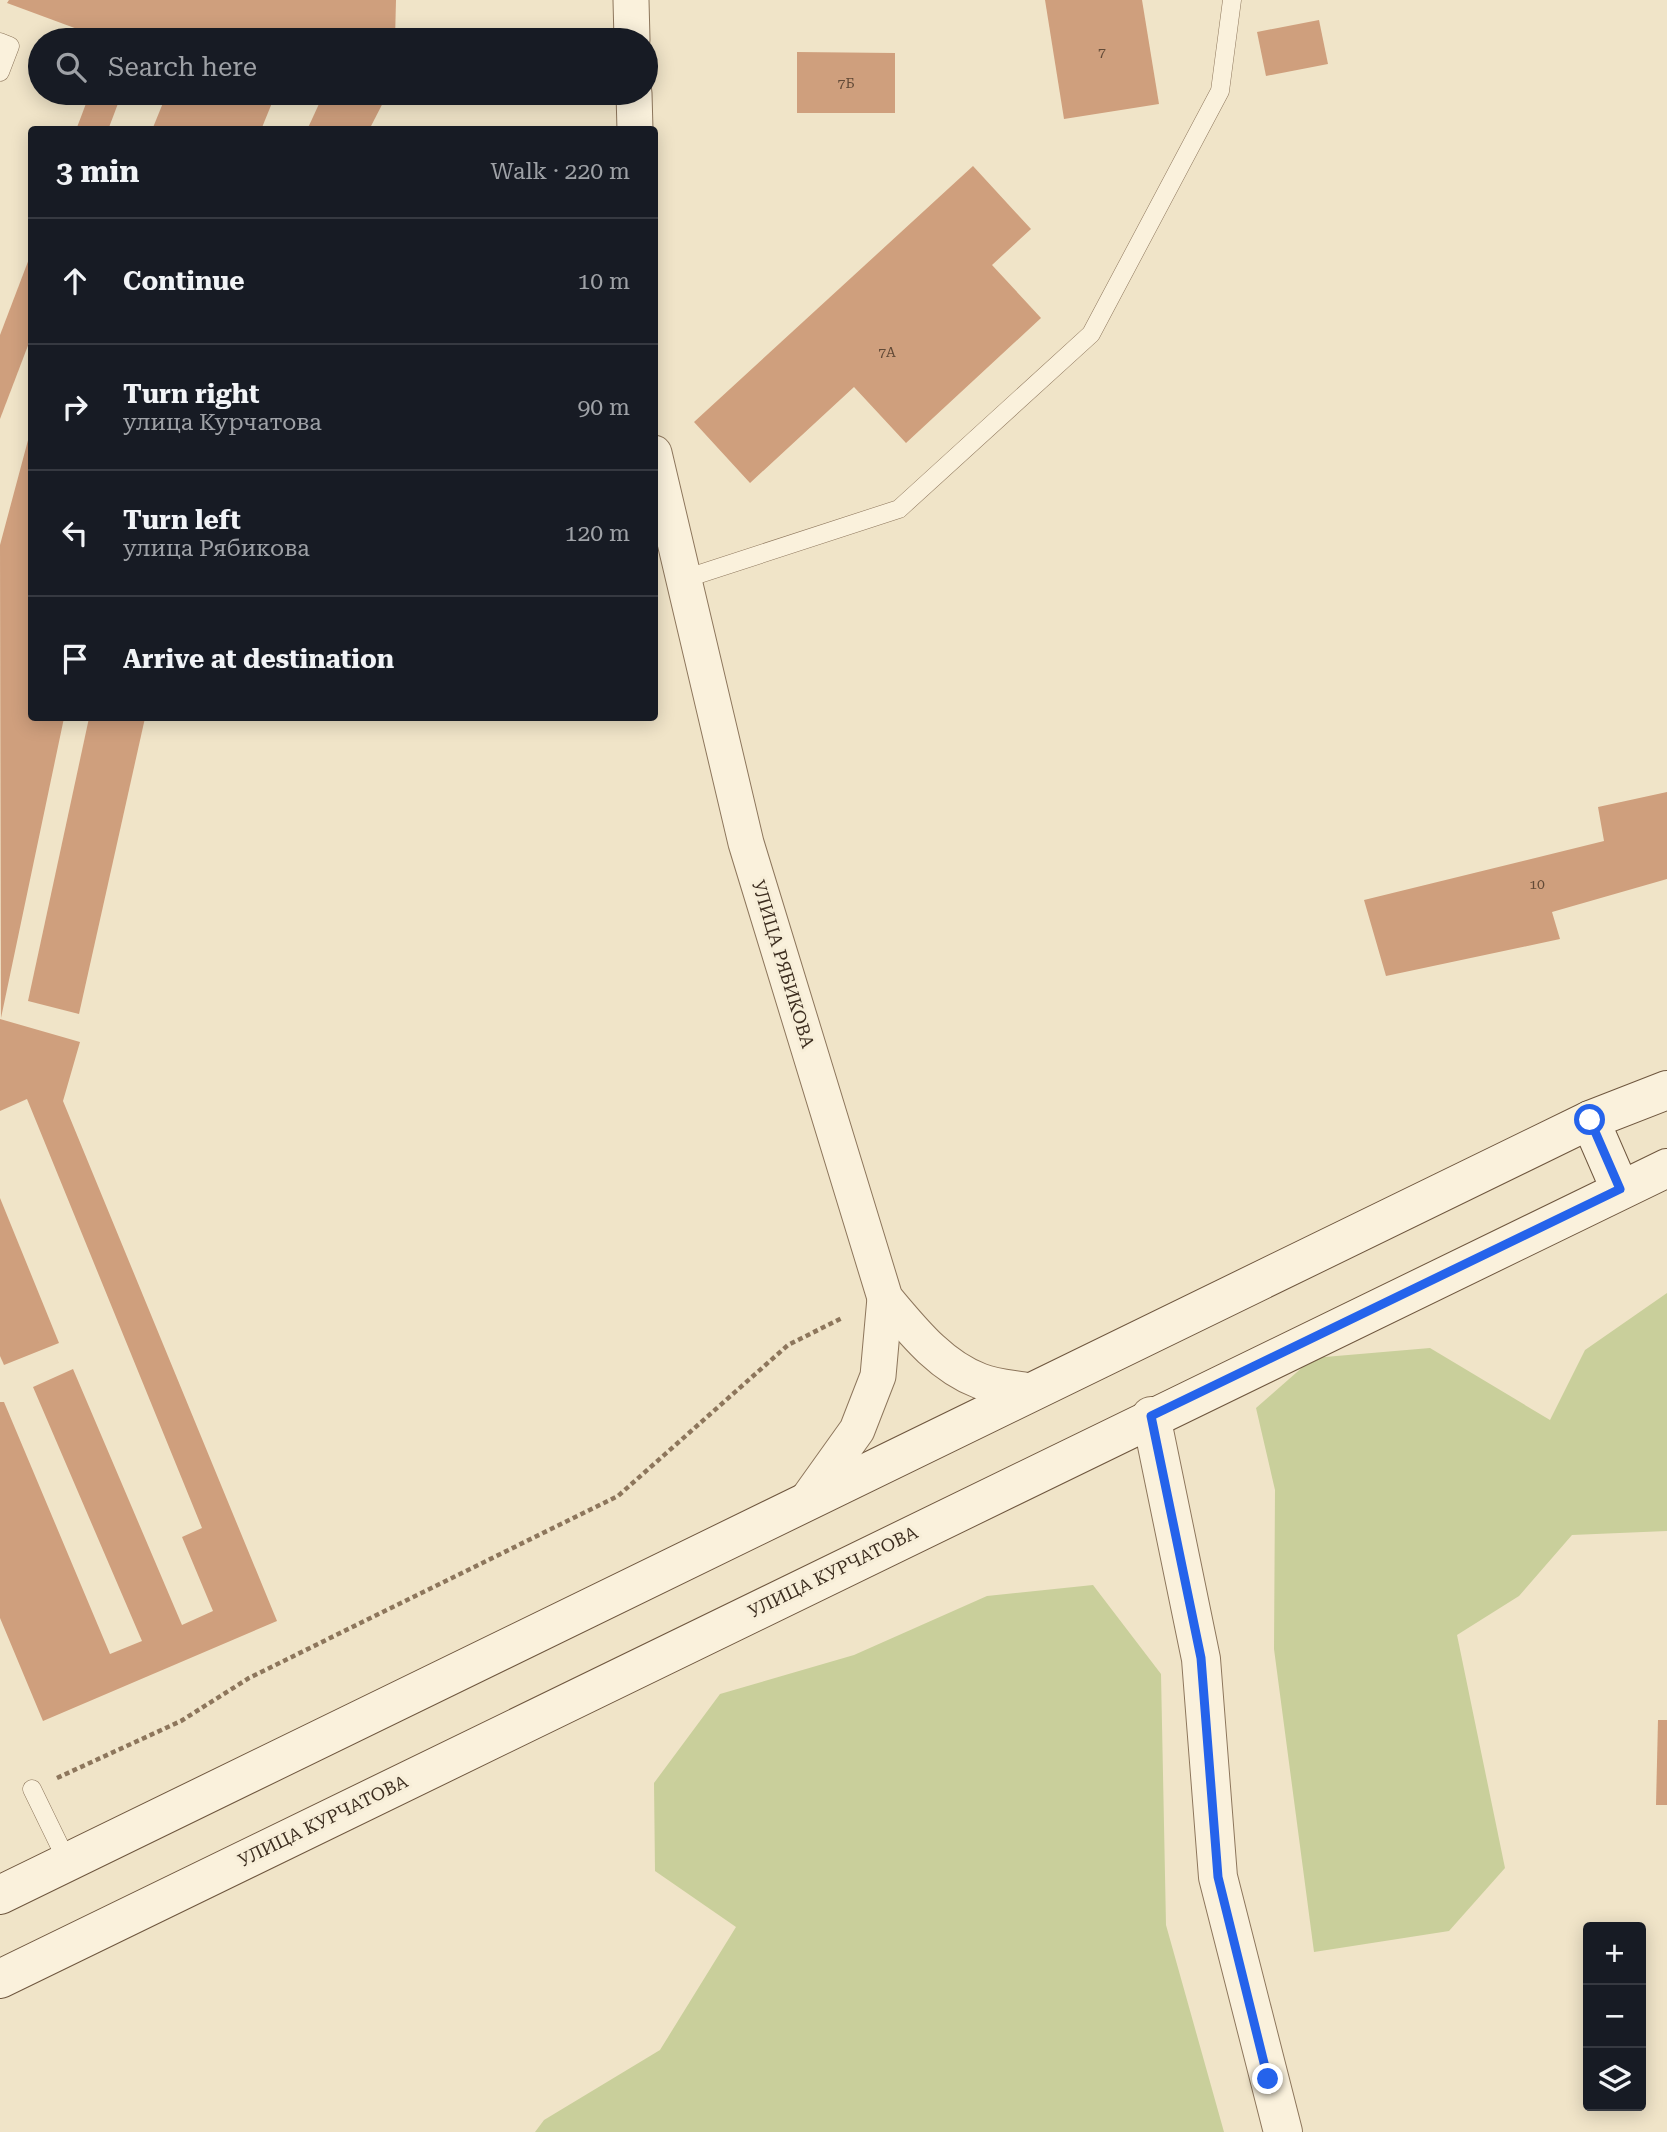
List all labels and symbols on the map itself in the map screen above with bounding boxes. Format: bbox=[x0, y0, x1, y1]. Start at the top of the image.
house number: 7 bbox=[1098, 44, 1106, 60]
house number: 7Б bbox=[838, 75, 854, 91]
house number: 7А bbox=[878, 344, 896, 360]
house number: 10 bbox=[1529, 876, 1545, 892]
street label: УЛИЦА РЯБИКОВА bbox=[748, 877, 819, 1051]
route start bbox=[1574, 1104, 1605, 1135]
street label: УЛИЦА КУРЧАТОВА bbox=[745, 1521, 921, 1622]
street label: УЛИЦА КУРЧАТОВА bbox=[235, 1770, 411, 1871]
route end bbox=[1252, 2063, 1283, 2094]

